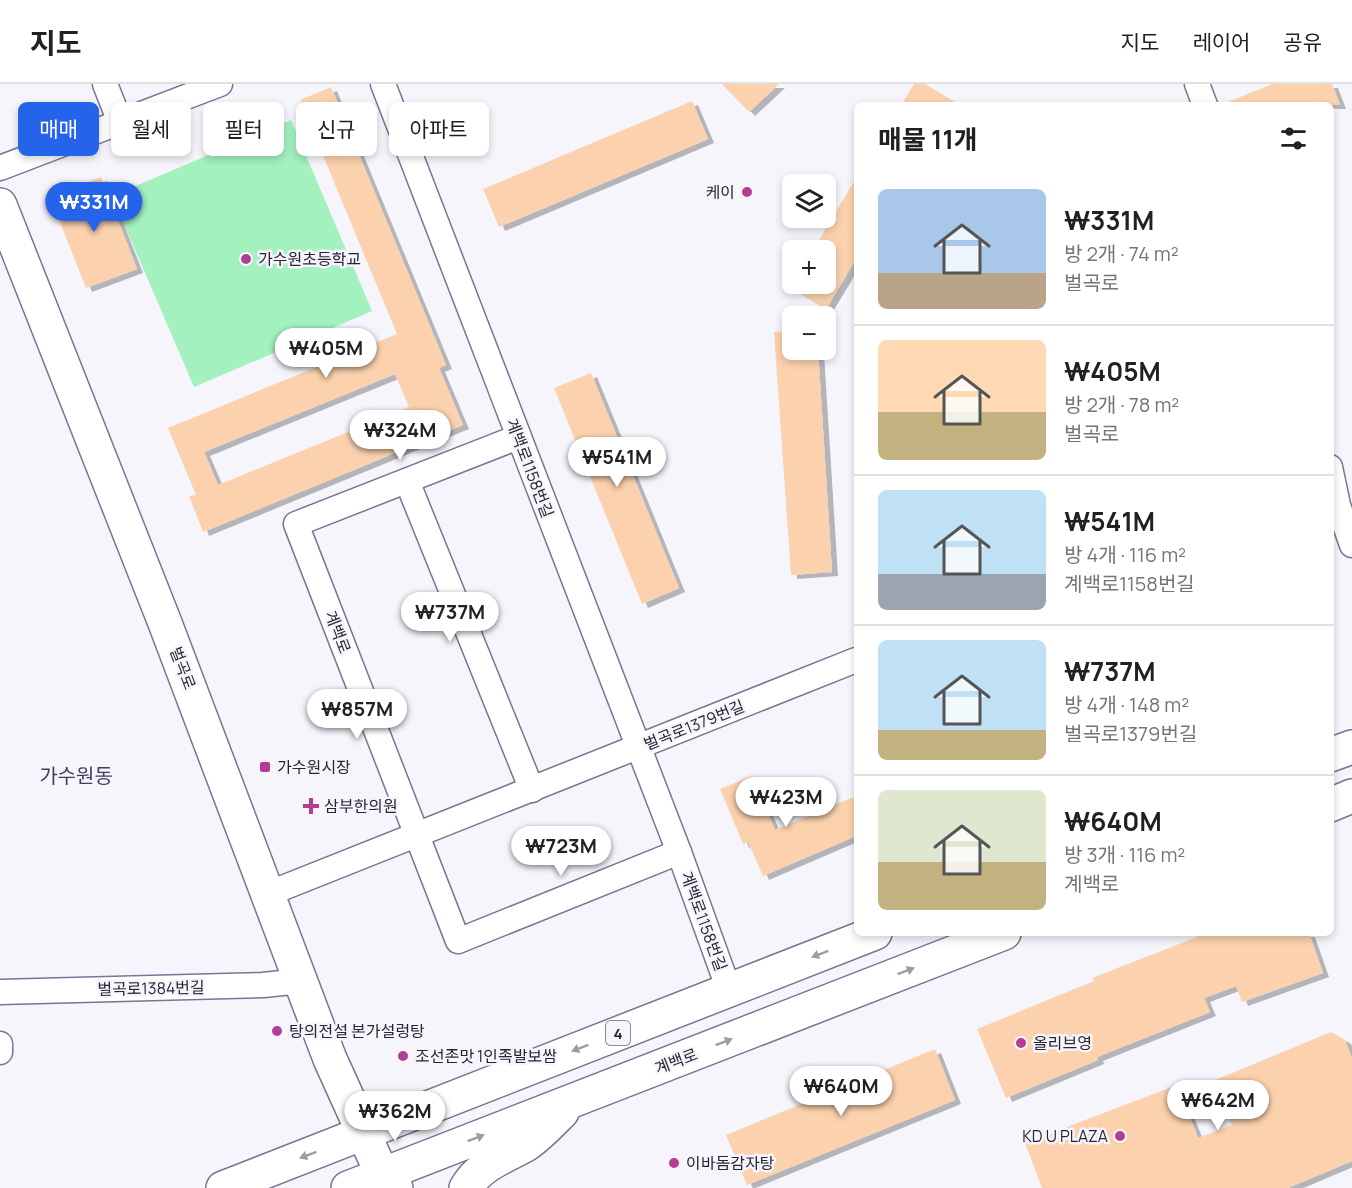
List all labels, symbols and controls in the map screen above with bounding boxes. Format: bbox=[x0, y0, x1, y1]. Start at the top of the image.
text: 지도 bbox=[30, 23, 82, 61]
text: 지도 bbox=[1121, 28, 1159, 56]
text: 레이어 bbox=[1192, 28, 1250, 56]
text: 공유 bbox=[1283, 28, 1322, 56]
chip: 매매 bbox=[18, 102, 99, 156]
chip: 월세 bbox=[111, 102, 191, 156]
chip: 필터 bbox=[203, 102, 284, 156]
chip: 신규 bbox=[296, 102, 377, 156]
chip: 아파트 bbox=[389, 102, 489, 156]
text: 매물 11개 bbox=[878, 121, 978, 157]
icon: filters bbox=[1277, 122, 1310, 155]
map controls bbox=[782, 174, 836, 360]
button: layers bbox=[782, 174, 836, 228]
place label: 케이 bbox=[706, 181, 735, 203]
pin: ₩331M bbox=[52, 182, 136, 233]
marker: 케이 bbox=[740, 185, 754, 199]
text: ₩331M bbox=[59, 188, 129, 215]
text: ₩331M bbox=[1064, 202, 1154, 238]
icon: home bbox=[926, 213, 998, 285]
button: + bbox=[782, 240, 836, 294]
text: 방 2개 · 74 m² bbox=[1064, 240, 1179, 267]
place label: 가수원초등학교 bbox=[258, 248, 361, 270]
marker: 가수원초등학교 bbox=[239, 252, 253, 266]
text: 벌곡로 bbox=[1064, 269, 1119, 296]
button: − bbox=[782, 306, 836, 360]
pin: ₩405M bbox=[284, 328, 368, 379]
text: ₩405M bbox=[289, 334, 363, 361]
text: ₩405M bbox=[1064, 353, 1161, 389]
icon: home bbox=[926, 364, 998, 436]
text: 방 2개 · 78 m² bbox=[1064, 391, 1179, 418]
pin: ₩324M bbox=[358, 410, 442, 461]
street label: 계백로1158번길 bbox=[501, 415, 559, 521]
text: ₩324M bbox=[364, 416, 436, 443]
text: 벌곡로 bbox=[1064, 420, 1119, 447]
pin: ₩541M bbox=[575, 437, 659, 488]
text: ₩541M bbox=[582, 443, 652, 470]
text: ₩541M bbox=[1064, 503, 1155, 539]
icon: home bbox=[926, 514, 998, 586]
text: 방 4개 · 116 m² bbox=[1064, 541, 1186, 568]
text: 계백로1158번길 bbox=[1064, 570, 1195, 597]
pin: ₩737M bbox=[408, 592, 492, 643]
text: ₩737M bbox=[415, 598, 485, 625]
street label: 계백로 bbox=[320, 607, 356, 657]
street label: 벌곡로 bbox=[165, 643, 201, 693]
text: ₩737M bbox=[1064, 653, 1155, 689]
icon: home bbox=[926, 664, 998, 736]
pin: ₩857M bbox=[315, 689, 399, 740]
text: 방 4개 · 148 m² bbox=[1064, 691, 1189, 718]
text: ₩857M bbox=[321, 695, 393, 722]
street label: 벌곡로1379번길 bbox=[640, 695, 748, 755]
text: 벌곡로1379번길 bbox=[1064, 720, 1197, 747]
place label: 가수원시장 bbox=[277, 756, 351, 778]
marker: 가수원시장 bbox=[258, 760, 272, 774]
district label: 가수원동 bbox=[39, 762, 113, 789]
pin: ₩423M bbox=[744, 777, 828, 828]
text: ₩423M bbox=[749, 783, 823, 810]
place label: 삼부한의원 bbox=[324, 795, 398, 817]
marker: 삼부한의원 bbox=[302, 797, 320, 815]
text: ₩640M bbox=[1064, 803, 1162, 839]
icon: home bbox=[926, 814, 998, 886]
pin: ₩723M bbox=[519, 826, 603, 877]
text: ₩723M bbox=[525, 832, 597, 859]
text: 방 3개 · 116 m² bbox=[1064, 841, 1185, 868]
street label: 계백로1158번길 bbox=[676, 868, 732, 974]
text: 계백로 bbox=[1064, 870, 1119, 897]
one-way arrow bbox=[811, 949, 829, 959]
one-way arrow bbox=[897, 966, 915, 975]
street label: 벌곡로1384번길 bbox=[97, 976, 205, 1000]
place label: 탕의전설 본가설렁탕 bbox=[289, 1020, 425, 1042]
road number: 4 bbox=[606, 1021, 630, 1045]
marker: 탕의전설 본가설렁탕 bbox=[270, 1024, 284, 1038]
place label: 올리브영 bbox=[1033, 1032, 1092, 1054]
one-way arrow bbox=[716, 1036, 734, 1046]
marker: 올리브영 bbox=[1014, 1036, 1028, 1050]
street label: 계백로 bbox=[651, 1043, 701, 1079]
one-way arrow bbox=[571, 1044, 589, 1053]
place label: 조선존맛 1인족발보쌈 bbox=[415, 1045, 557, 1067]
marker: 조선존맛 1인족발보쌈 bbox=[396, 1049, 410, 1063]
pin: ₩640M bbox=[799, 1066, 883, 1117]
text: ₩640M bbox=[803, 1072, 879, 1099]
pin: ₩642M bbox=[1176, 1080, 1260, 1131]
text: ₩642M bbox=[1181, 1086, 1255, 1113]
pin: ₩362M bbox=[353, 1091, 437, 1142]
text: ₩362M bbox=[358, 1097, 432, 1124]
place label: KD U PLAZA bbox=[1022, 1125, 1108, 1147]
marker: KD U PLAZA bbox=[1113, 1129, 1127, 1143]
one-way arrow bbox=[467, 1133, 485, 1142]
one-way arrow bbox=[298, 1150, 316, 1160]
place label: 이바돔감자탕 bbox=[686, 1152, 775, 1174]
marker: 이바돔감자탕 bbox=[667, 1156, 681, 1170]

